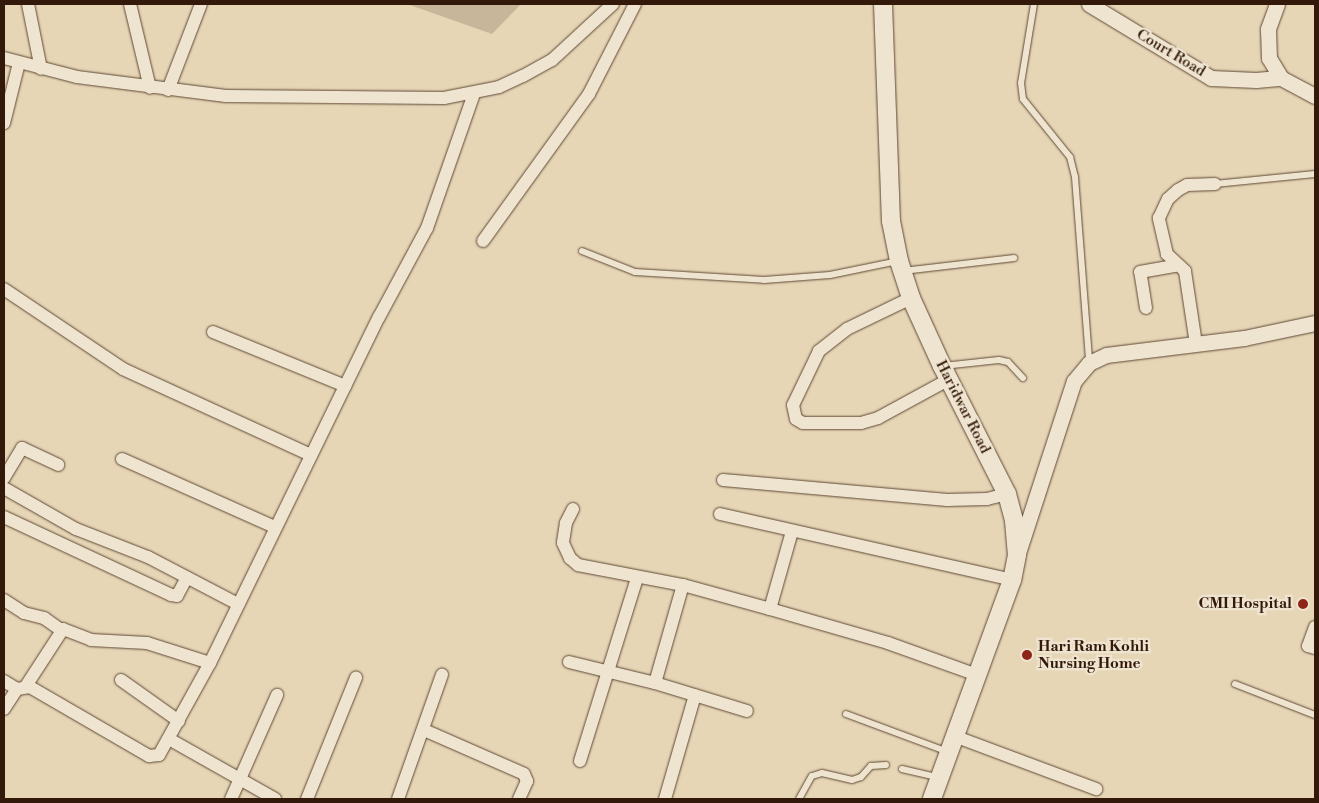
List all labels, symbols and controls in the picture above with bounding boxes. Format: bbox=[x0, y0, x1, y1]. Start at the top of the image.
street label: Court Road bbox=[1133, 25, 1209, 81]
street label: Haridwar Road bbox=[932, 357, 994, 457]
place label: CMI Hospital bbox=[1198, 595, 1292, 613]
marker: CMI Hospital bbox=[1296, 597, 1310, 611]
place label: Hari Ram Kohli Nursing Home bbox=[1038, 637, 1149, 672]
marker: Hari Ram Kohli Nursing Home bbox=[1020, 648, 1034, 662]

